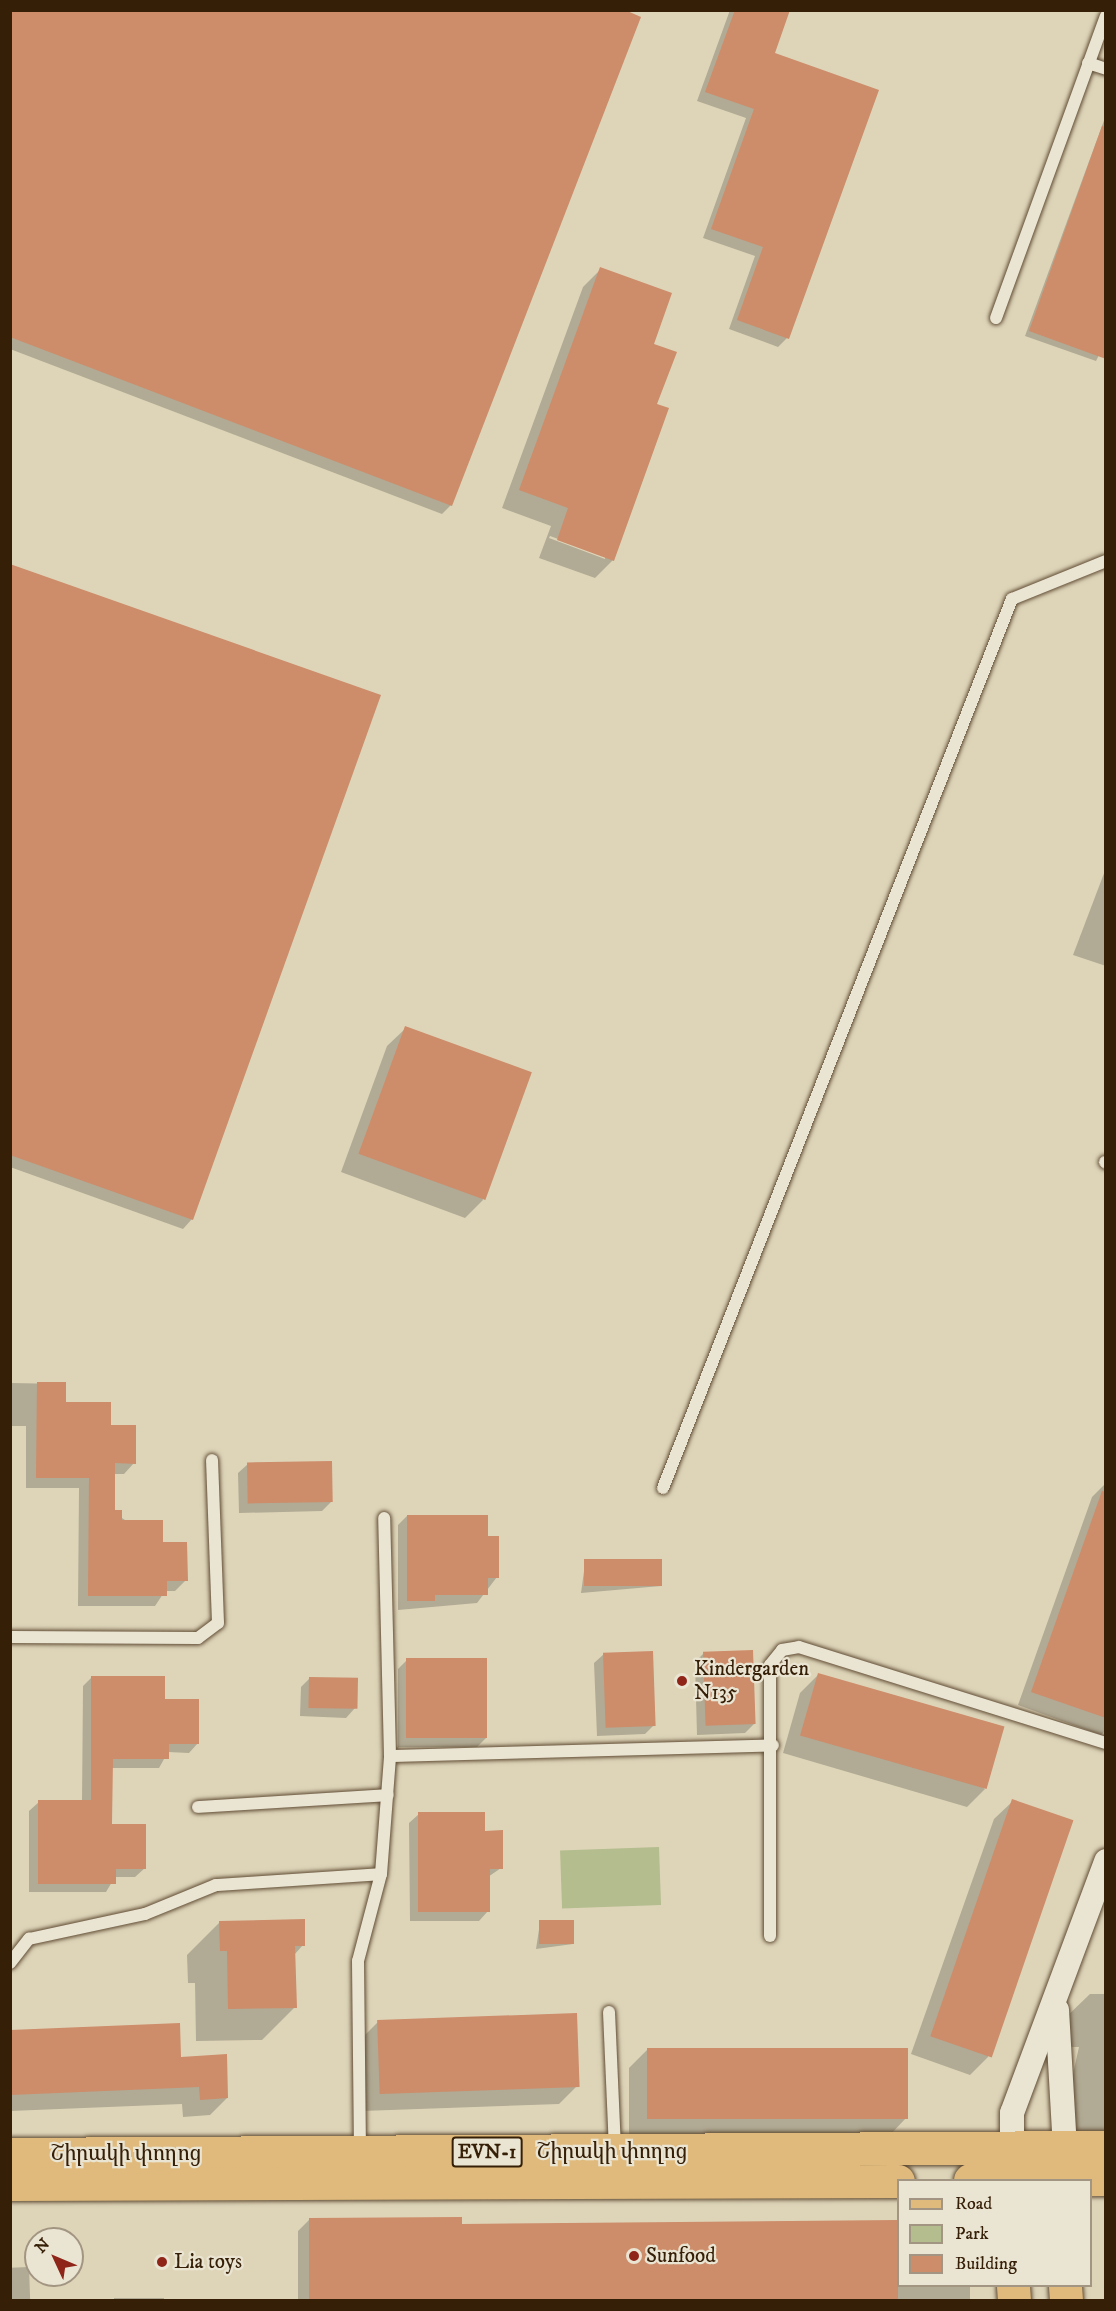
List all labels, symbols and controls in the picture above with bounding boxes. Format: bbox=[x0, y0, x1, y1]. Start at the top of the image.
place label: Kindergarden N135 bbox=[694, 1656, 809, 1706]
marker: Kindergarden N135 bbox=[675, 1674, 689, 1688]
road number: EVN-1 bbox=[451, 2135, 523, 2169]
street label: Շիրակի փողոց bbox=[537, 2139, 687, 2165]
street label: Շիրակի փողոց bbox=[51, 2141, 201, 2167]
legend bbox=[897, 2179, 1092, 2287]
text: Road bbox=[955, 2193, 992, 2215]
text: Park bbox=[955, 2223, 989, 2245]
north arrow bbox=[24, 2227, 84, 2287]
text: N bbox=[31, 2234, 54, 2258]
place label: Sunfood bbox=[646, 2243, 716, 2269]
place label: Lia toys bbox=[174, 2249, 242, 2275]
marker: Sunfood bbox=[627, 2249, 641, 2263]
text: Building bbox=[955, 2253, 1017, 2275]
marker: Lia toys bbox=[155, 2255, 169, 2269]

